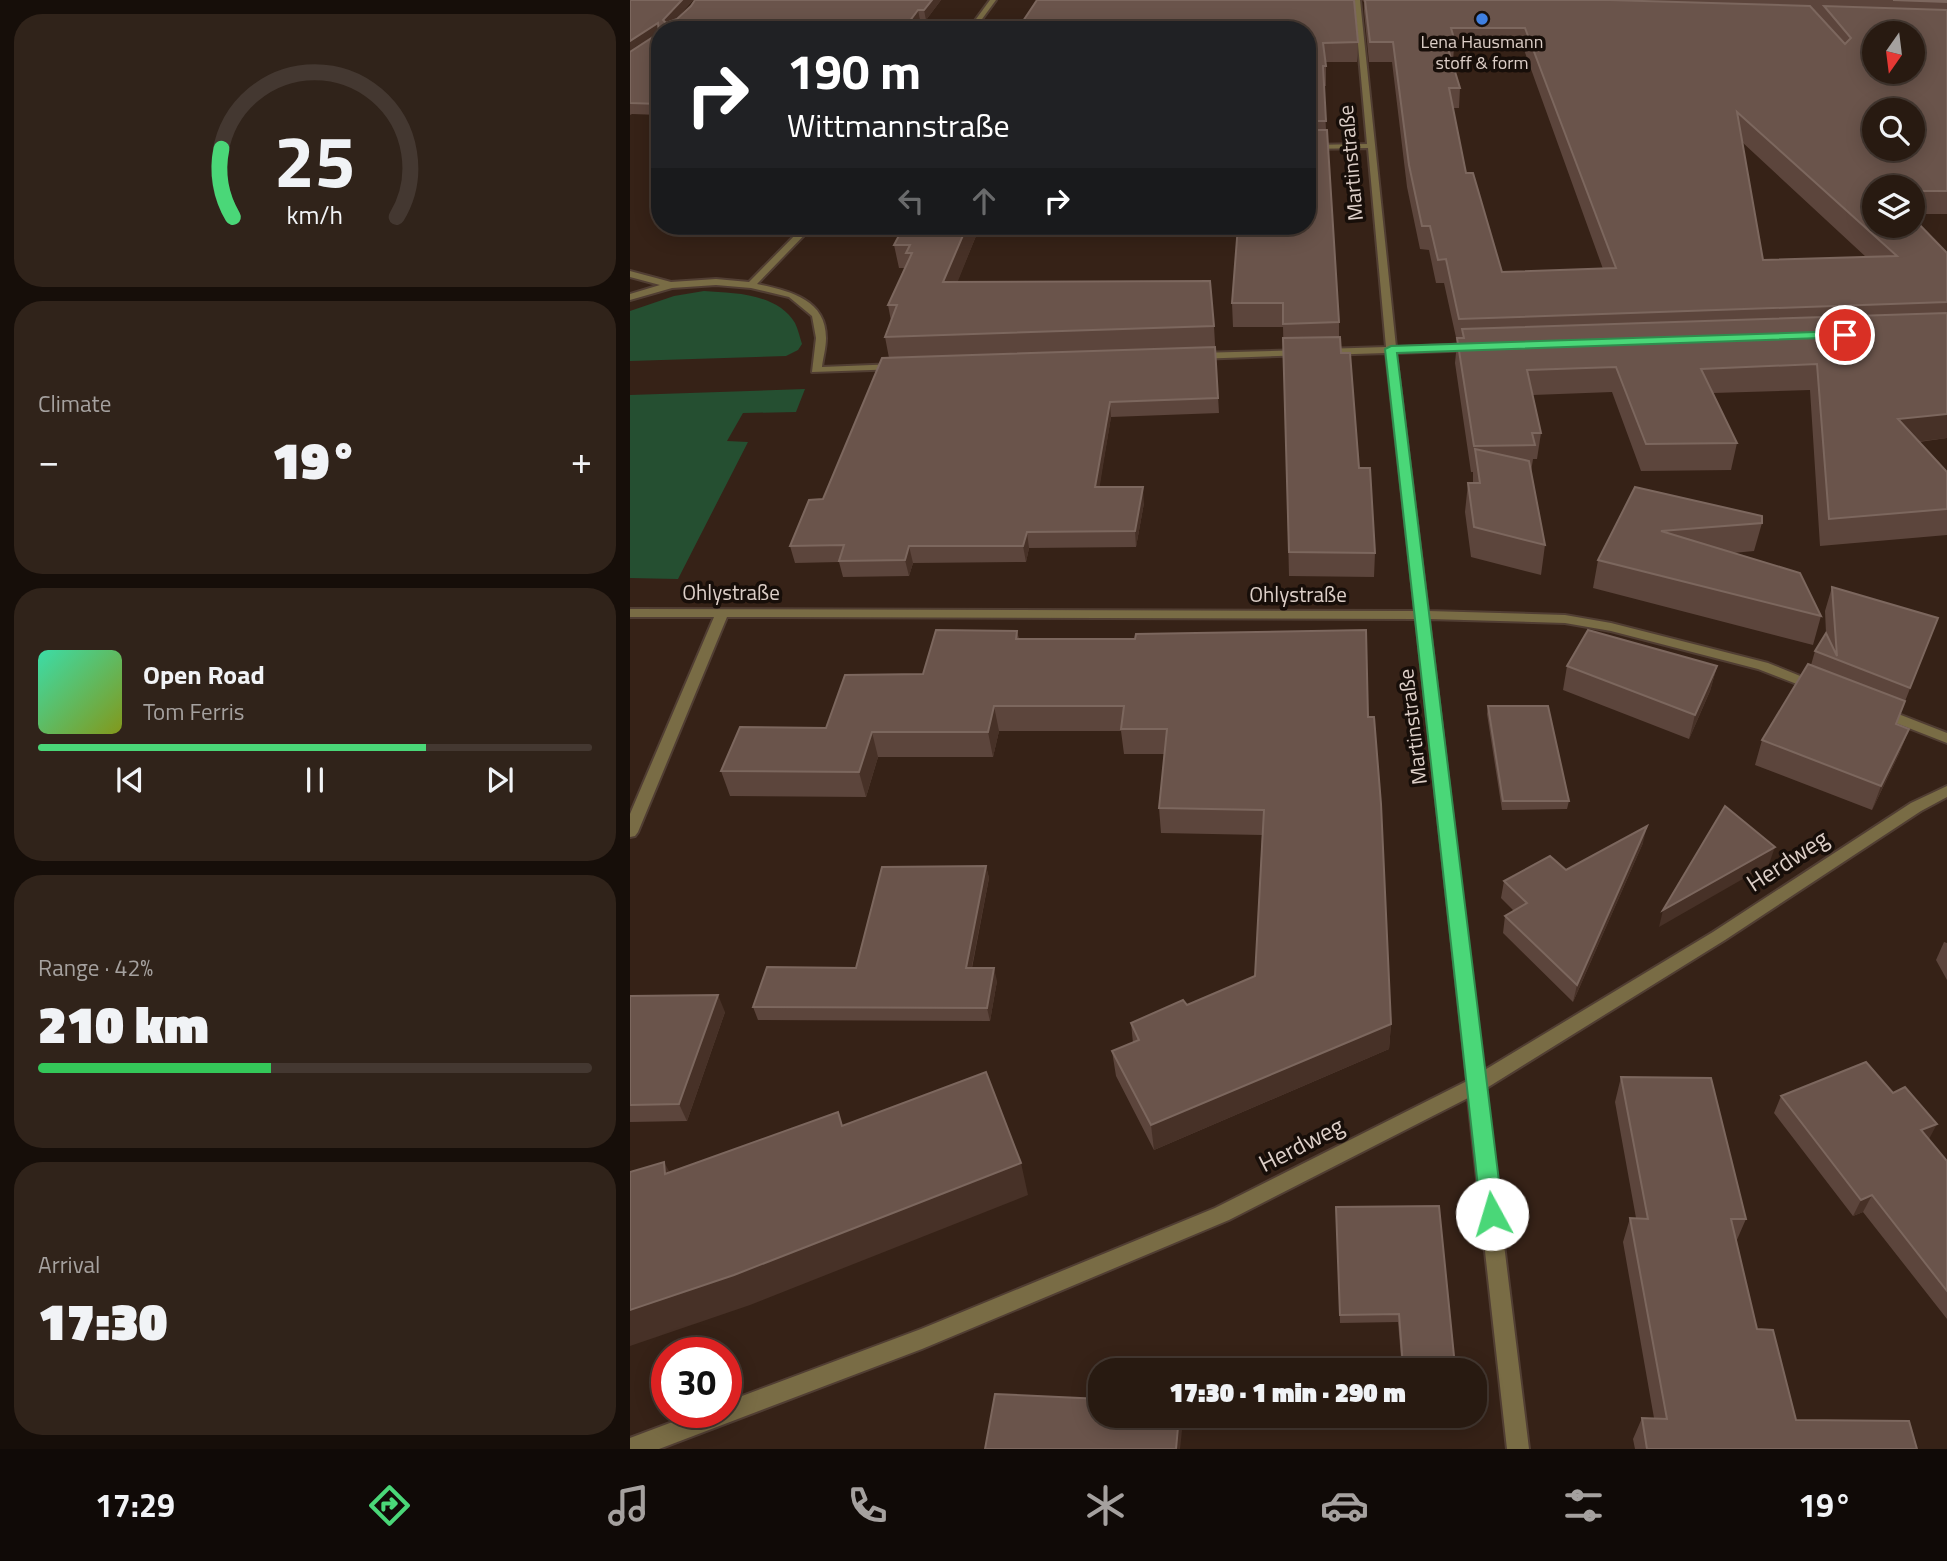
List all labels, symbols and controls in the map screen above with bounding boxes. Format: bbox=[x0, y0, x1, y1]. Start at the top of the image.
marker: Lena Hausmann stoff & form bbox=[1474, 11, 1490, 27]
north arrow bbox=[1862, 21, 1925, 84]
map controls bbox=[1862, 21, 1925, 238]
place label: Lena Hausmann stoff & form bbox=[1421, 28, 1543, 76]
text: 190 m bbox=[787, 33, 921, 108]
icon: right bbox=[672, 49, 763, 140]
button: search bbox=[1862, 98, 1925, 161]
text: Wittmannstraße bbox=[787, 101, 1010, 149]
street label: Martinstraße bbox=[1329, 104, 1371, 222]
text: 25 bbox=[274, 105, 356, 215]
button: layers bbox=[1862, 175, 1925, 238]
icon: left bbox=[892, 182, 930, 220]
icon: ahead bbox=[965, 182, 1003, 220]
icon: right bbox=[1038, 182, 1076, 220]
text: km/h bbox=[287, 195, 343, 233]
pin bbox=[1815, 305, 1875, 365]
icon: arrive bbox=[1826, 316, 1864, 354]
text: Climate bbox=[38, 386, 111, 421]
text: 19° bbox=[272, 420, 358, 499]
text: − bbox=[38, 431, 59, 489]
text: + bbox=[571, 431, 592, 489]
street label: Ohlystraße bbox=[682, 576, 780, 608]
street label: Ohlystraße bbox=[1249, 578, 1347, 610]
text: Open Road bbox=[143, 655, 265, 694]
street label: Martinstraße bbox=[1389, 667, 1435, 787]
text: Tom Ferris bbox=[143, 694, 244, 729]
icon: previous bbox=[111, 761, 149, 799]
icon: pause bbox=[296, 761, 334, 799]
icon: next bbox=[481, 761, 519, 799]
street label: Herdweg bbox=[1739, 820, 1835, 900]
text: Range · 42% bbox=[38, 950, 153, 985]
text: 210 km bbox=[38, 984, 209, 1063]
street label: Herdweg bbox=[1252, 1107, 1350, 1181]
position arrow bbox=[1455, 1177, 1529, 1251]
text: Arrival bbox=[38, 1247, 100, 1282]
text: 17:30 bbox=[38, 1281, 167, 1360]
speed limit sign: 30 bbox=[651, 1337, 742, 1428]
text: 17:30 · 1 min · 290 m bbox=[1169, 1373, 1406, 1412]
text: 17:29 bbox=[95, 1481, 175, 1529]
icon: directions bbox=[365, 1481, 414, 1530]
icon: music bbox=[604, 1481, 653, 1530]
icon: phone bbox=[843, 1481, 892, 1530]
icon: climate bbox=[1081, 1481, 1130, 1530]
icon: car bbox=[1320, 1481, 1369, 1530]
icon: filters bbox=[1559, 1481, 1608, 1530]
text: 19° bbox=[1798, 1481, 1852, 1529]

